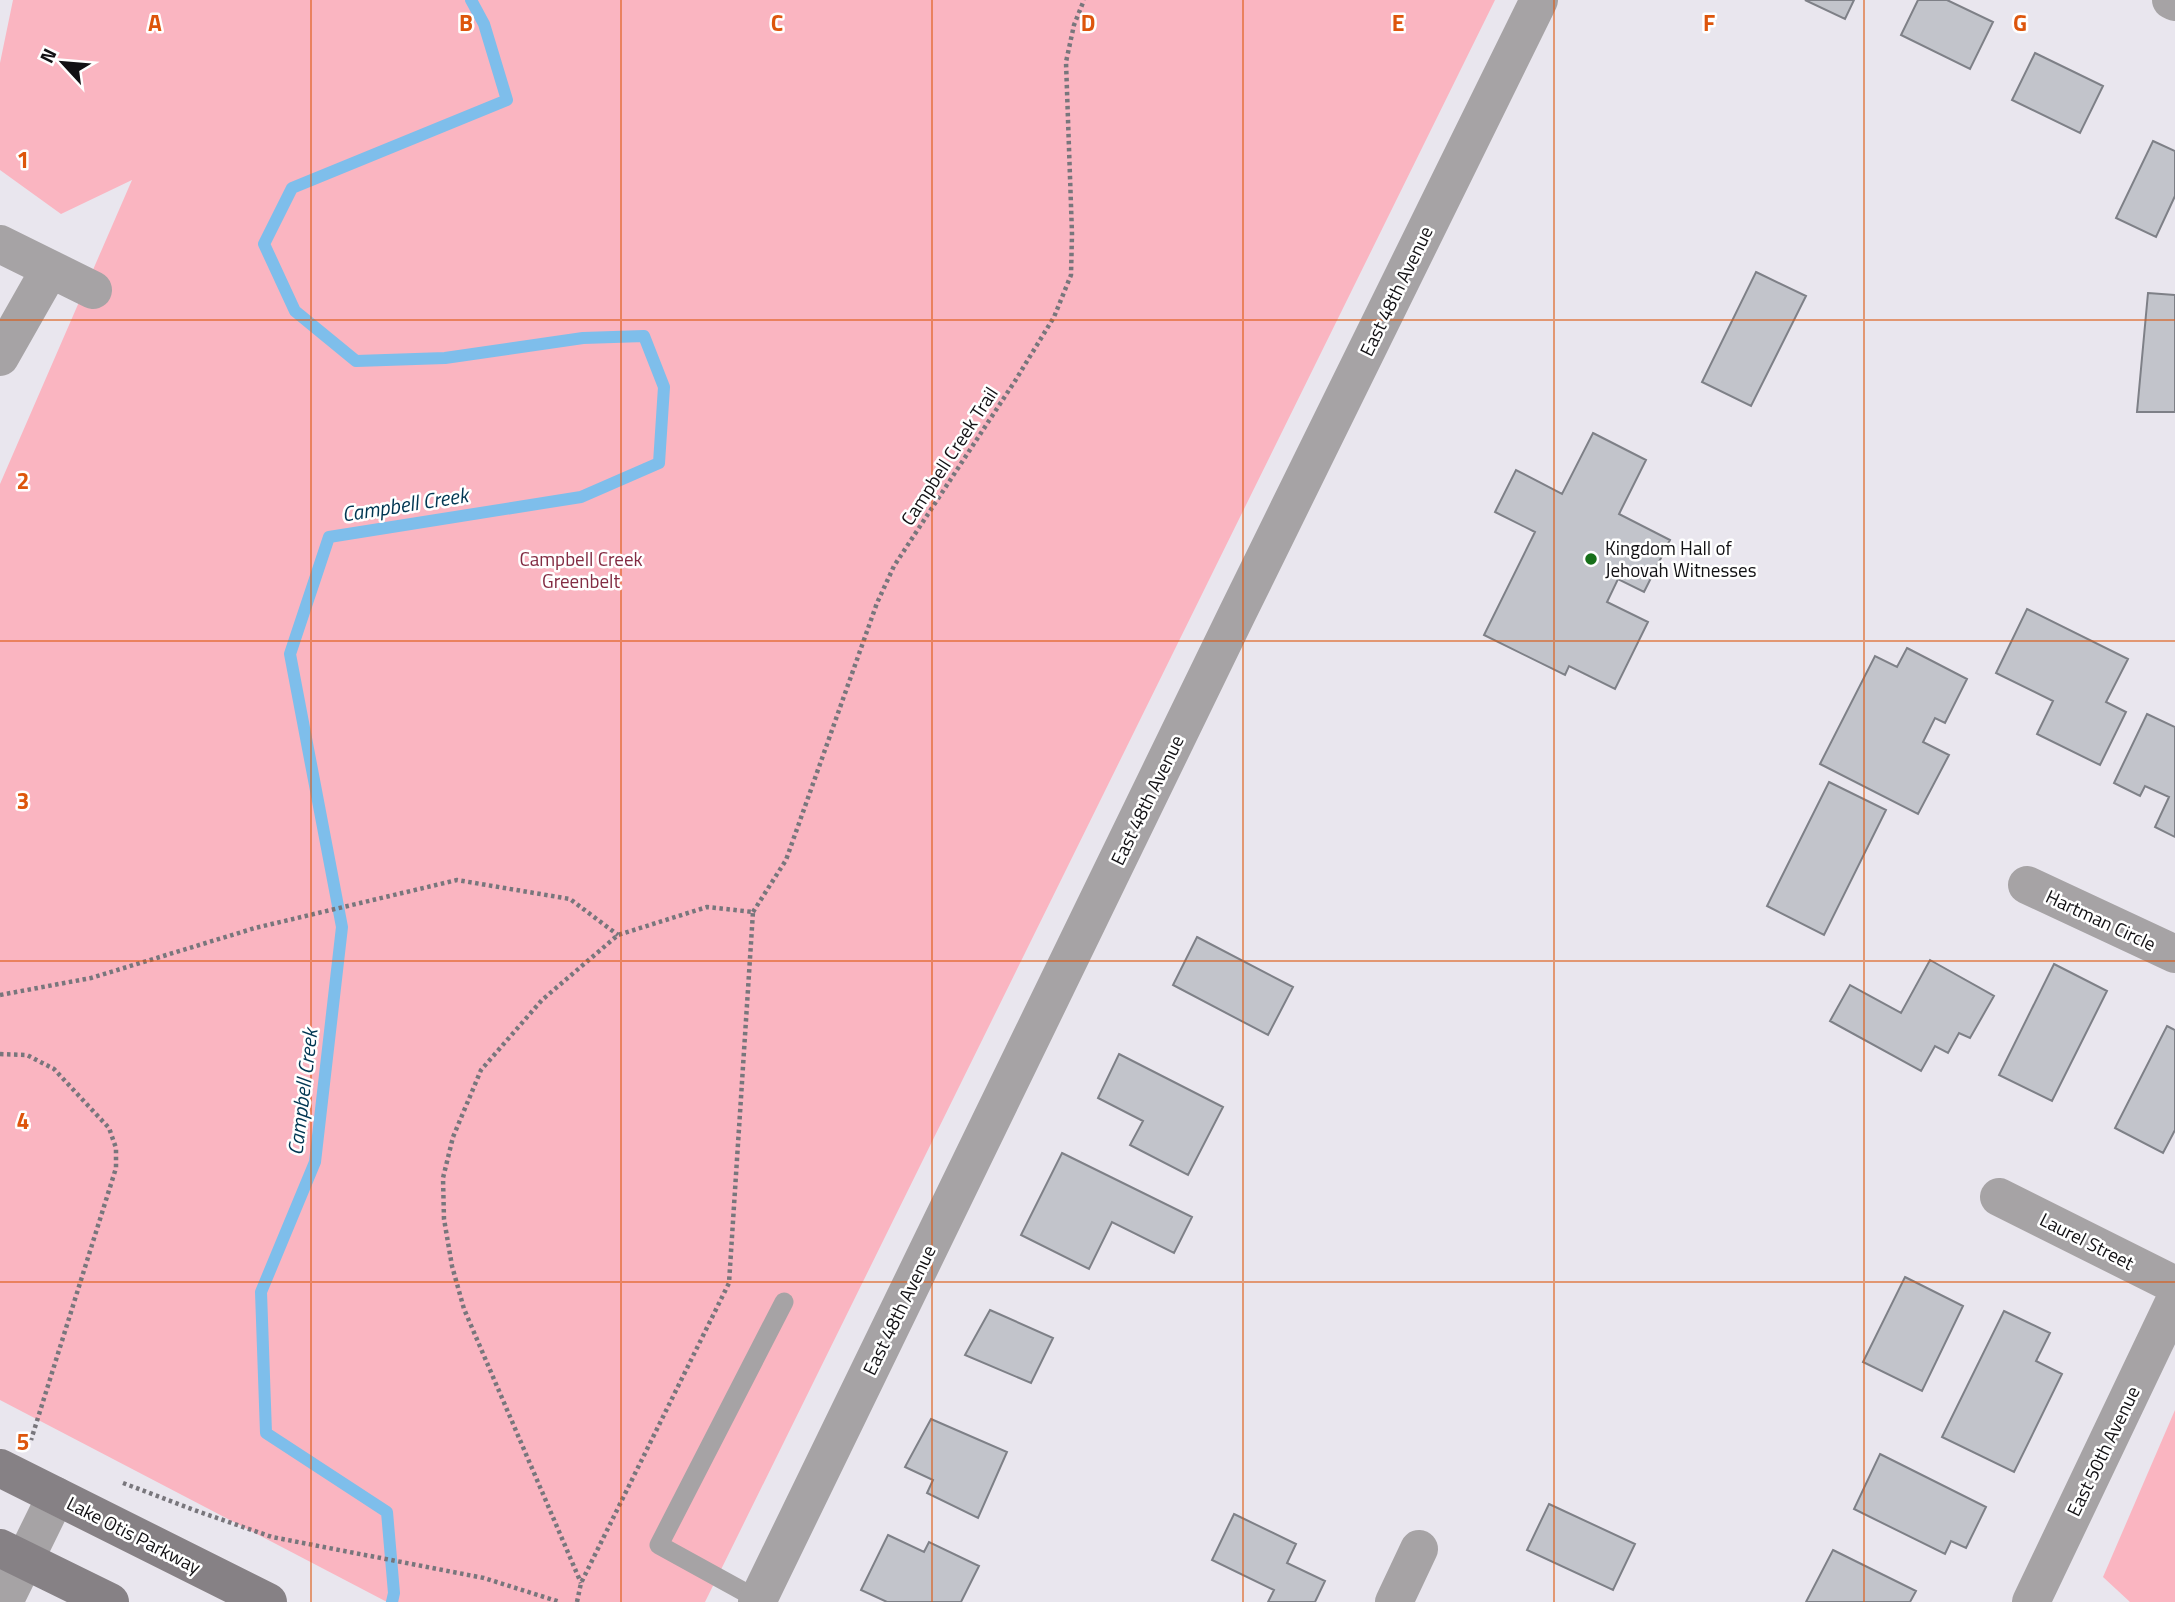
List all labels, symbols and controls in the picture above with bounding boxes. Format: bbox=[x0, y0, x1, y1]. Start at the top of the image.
text: A bbox=[148, 5, 162, 40]
text: B bbox=[459, 5, 473, 40]
text: C bbox=[771, 5, 783, 40]
text: D bbox=[1081, 5, 1095, 40]
text: E bbox=[1392, 5, 1404, 40]
text: F bbox=[1703, 5, 1715, 40]
text: G bbox=[2013, 5, 2027, 40]
north arrow bbox=[28, 28, 98, 98]
text: N bbox=[31, 43, 63, 68]
text: 1 bbox=[17, 142, 29, 177]
street label: East 48th Avenue bbox=[1352, 221, 1440, 361]
street label: Campbell Creek Trail bbox=[893, 381, 1004, 531]
text: 2 bbox=[17, 463, 29, 498]
water label: Campbell Creek bbox=[340, 478, 473, 530]
place label: Kingdom Hall of Jehovah Witnesses bbox=[1605, 533, 1757, 584]
park label: Campbell Creek Greenbelt bbox=[519, 544, 643, 595]
marker: Kingdom Hall of Jehovah Witnesses bbox=[1583, 551, 1599, 567]
street label: East 48th Avenue bbox=[1103, 730, 1191, 870]
text: 3 bbox=[17, 783, 29, 818]
street label: Hartman Circle bbox=[2041, 881, 2161, 958]
water label: Campbell Creek bbox=[278, 1024, 326, 1157]
text: 4 bbox=[17, 1103, 29, 1138]
street label: Laurel Street bbox=[2035, 1204, 2140, 1277]
street label: East 48th Avenue bbox=[855, 1240, 943, 1380]
street label: East 50th Avenue bbox=[2059, 1381, 2147, 1521]
text: 5 bbox=[17, 1424, 29, 1459]
street label: Lake Otis Parkway bbox=[62, 1488, 206, 1581]

